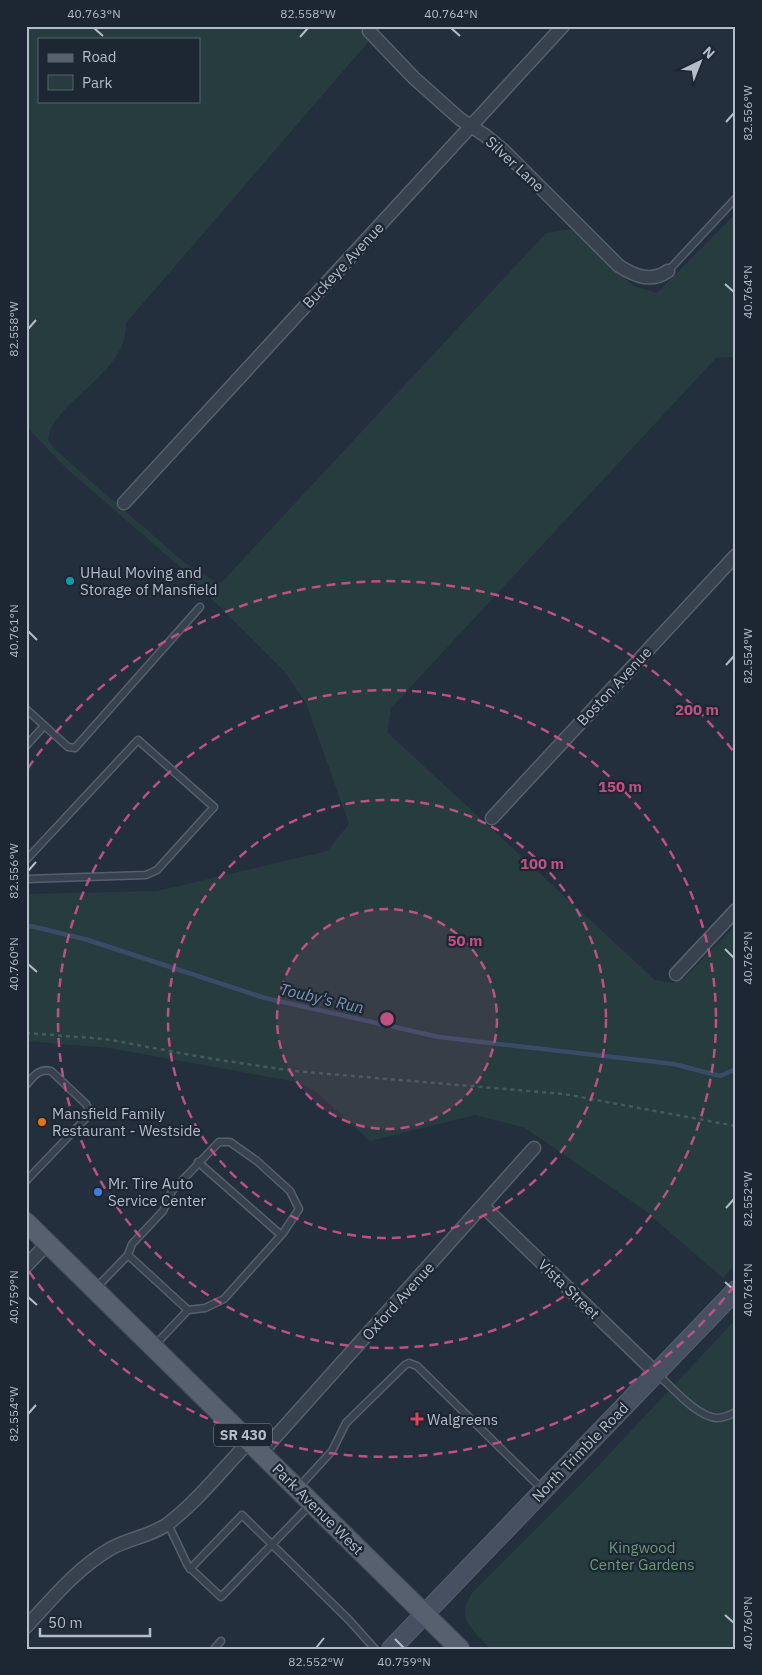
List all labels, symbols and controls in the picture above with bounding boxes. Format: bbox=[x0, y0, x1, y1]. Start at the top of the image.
text: 40.763°N bbox=[67, 6, 121, 21]
text: 82.558°W bbox=[280, 6, 336, 21]
text: 40.764°N bbox=[424, 6, 478, 21]
legend bbox=[38, 38, 200, 102]
north arrow bbox=[674, 38, 724, 88]
text: N bbox=[699, 42, 719, 63]
text: Road bbox=[82, 47, 117, 66]
text: Park bbox=[82, 73, 112, 92]
text: 82.556°W bbox=[740, 85, 755, 141]
street label: Silver Lane bbox=[482, 132, 548, 196]
street label: Buckeye Avenue bbox=[298, 218, 388, 312]
text: 40.764°N bbox=[740, 265, 755, 319]
text: 82.558°W bbox=[6, 301, 21, 357]
place label: UHaul Moving and Storage of Mansfield bbox=[80, 563, 218, 599]
marker: UHaul Moving and Storage of Mansfield bbox=[64, 575, 76, 587]
text: 40.761°N bbox=[6, 604, 21, 658]
text: 82.554°W bbox=[740, 628, 755, 684]
street label: Boston Avenue bbox=[573, 643, 655, 729]
text: 200 m bbox=[675, 700, 719, 719]
text: 150 m bbox=[598, 777, 642, 796]
text: 82.556°W bbox=[6, 843, 21, 899]
text: 100 m bbox=[520, 854, 564, 873]
text: 50 m bbox=[448, 931, 482, 950]
text: 40.762°N bbox=[740, 931, 755, 985]
text: 40.760°N bbox=[6, 937, 21, 991]
water label: Touby's Run bbox=[278, 979, 366, 1017]
centre of rings bbox=[378, 1010, 396, 1028]
place label: Mansfield Family Restaurant - Westside bbox=[52, 1104, 201, 1140]
marker: Mansfield Family Restaurant - Westside bbox=[36, 1116, 48, 1128]
text: 82.552°W bbox=[740, 1171, 755, 1227]
place label: Mr. Tire Auto Service Center bbox=[108, 1174, 206, 1210]
marker: Mr. Tire Auto Service Center bbox=[92, 1186, 104, 1198]
street label: Vista Street bbox=[534, 1255, 604, 1323]
street label: Oxford Avenue bbox=[358, 1258, 438, 1344]
text: 40.761°N bbox=[740, 1263, 755, 1317]
text: 40.759°N bbox=[6, 1270, 21, 1324]
text: 82.554°W bbox=[6, 1386, 21, 1442]
street label: North Trimble Road bbox=[528, 1398, 632, 1506]
place label: Walgreens bbox=[427, 1410, 498, 1429]
marker: Walgreens bbox=[411, 1413, 423, 1425]
road number: SR 430 bbox=[214, 1424, 272, 1446]
street label: Park Avenue West bbox=[268, 1459, 368, 1559]
park label: Kingwood Center Gardens bbox=[589, 1538, 695, 1574]
text: 40.760°N bbox=[740, 1596, 755, 1650]
scale bar bbox=[40, 1605, 150, 1637]
text: 50 m bbox=[48, 1613, 83, 1632]
text: 82.552°W bbox=[288, 1654, 344, 1669]
text: 40.759°N bbox=[377, 1654, 431, 1669]

